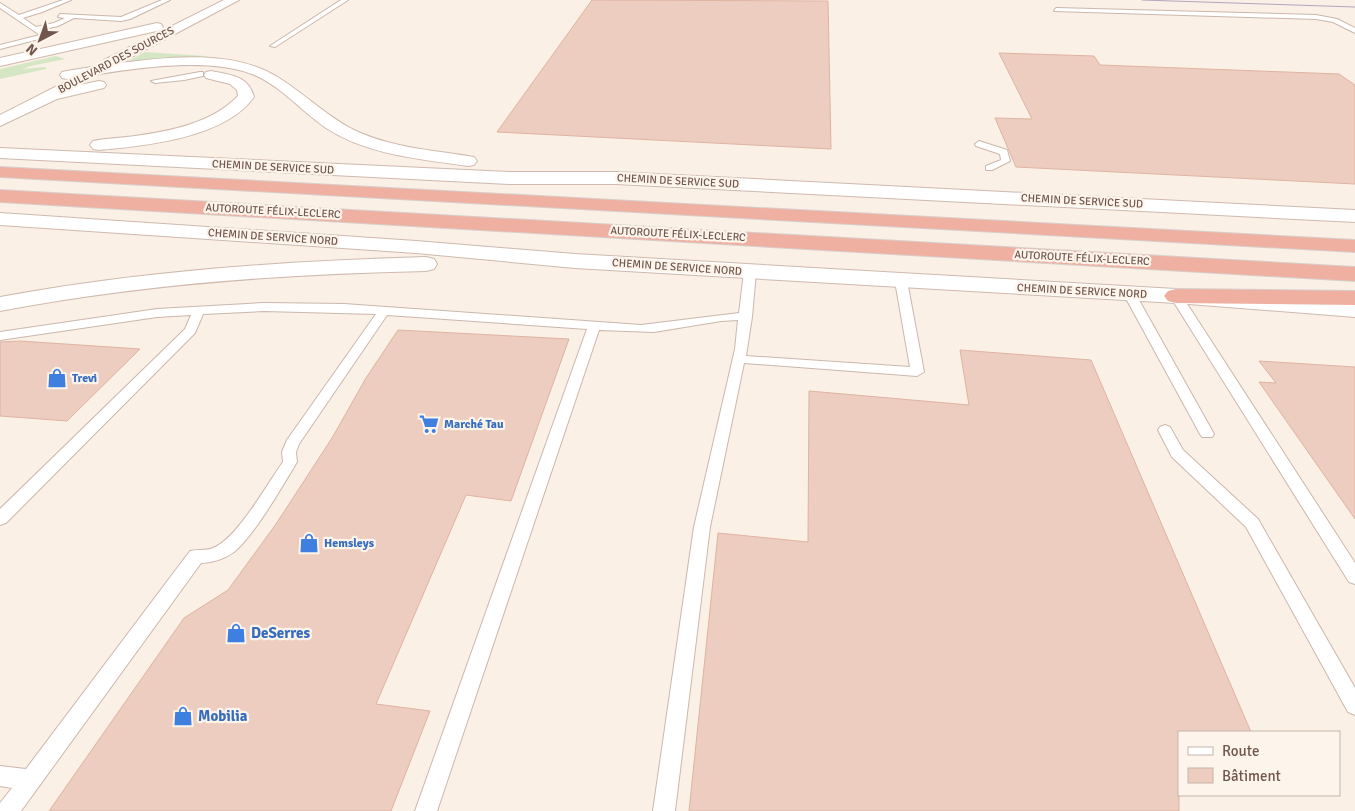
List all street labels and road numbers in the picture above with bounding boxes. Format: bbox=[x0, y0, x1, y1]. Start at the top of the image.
street label: BOULEVARD DES SOURCES bbox=[56, 24, 176, 96]
street label: CHEMIN DE SERVICE SUD bbox=[212, 157, 334, 177]
street label: CHEMIN DE SERVICE SUD bbox=[617, 171, 739, 191]
street label: CHEMIN DE SERVICE SUD bbox=[1021, 191, 1143, 211]
street label: AUTOROUTE FÉLIX-LECLERC bbox=[205, 200, 341, 221]
street label: AUTOROUTE FÉLIX-LECLERC bbox=[610, 223, 746, 244]
street label: CHEMIN DE SERVICE NORD bbox=[208, 226, 338, 248]
street label: AUTOROUTE FÉLIX-LECLERC bbox=[1014, 247, 1150, 268]
street label: CHEMIN DE SERVICE NORD bbox=[612, 256, 742, 278]
street label: CHEMIN DE SERVICE NORD bbox=[1017, 281, 1147, 301]

